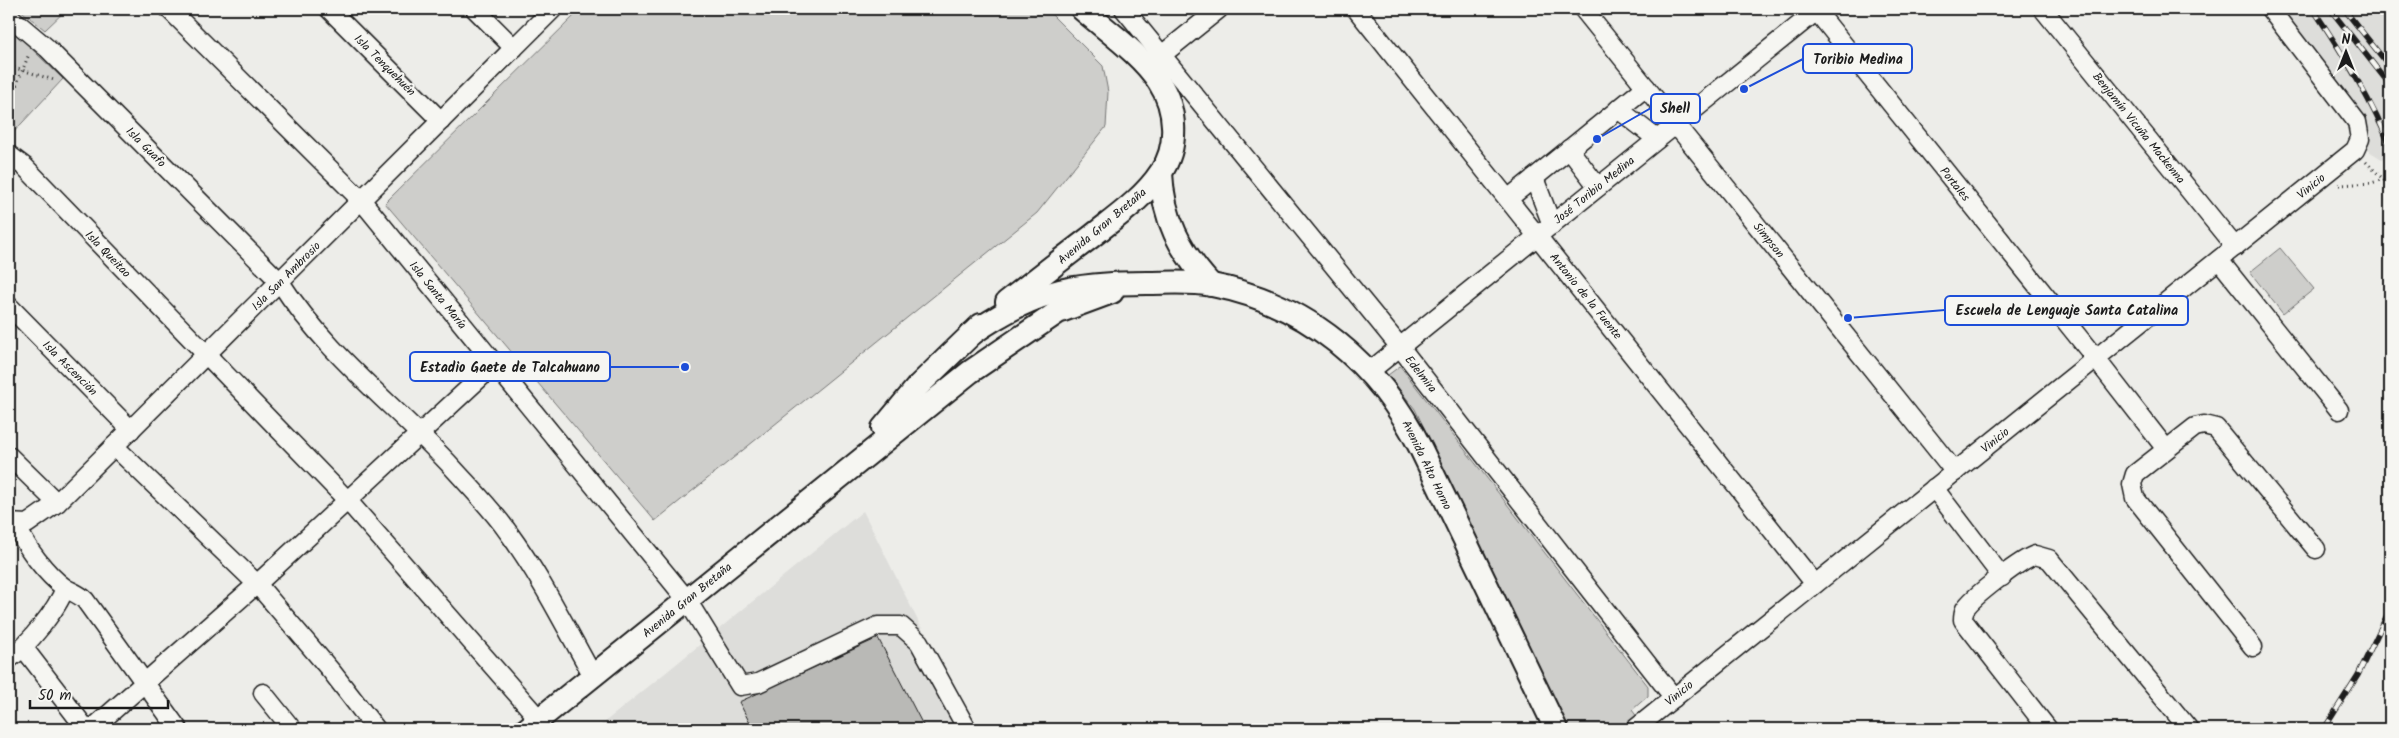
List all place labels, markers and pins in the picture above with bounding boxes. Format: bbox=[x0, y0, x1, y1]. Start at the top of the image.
callout: Toribio Medina bbox=[1803, 44, 1912, 73]
callout: Shell bbox=[1651, 94, 1700, 123]
callout: Escuela de Lenguaje Santa Catalina bbox=[1945, 296, 2188, 325]
callout: Estadio Gaete de Talcahuano bbox=[410, 352, 610, 381]

